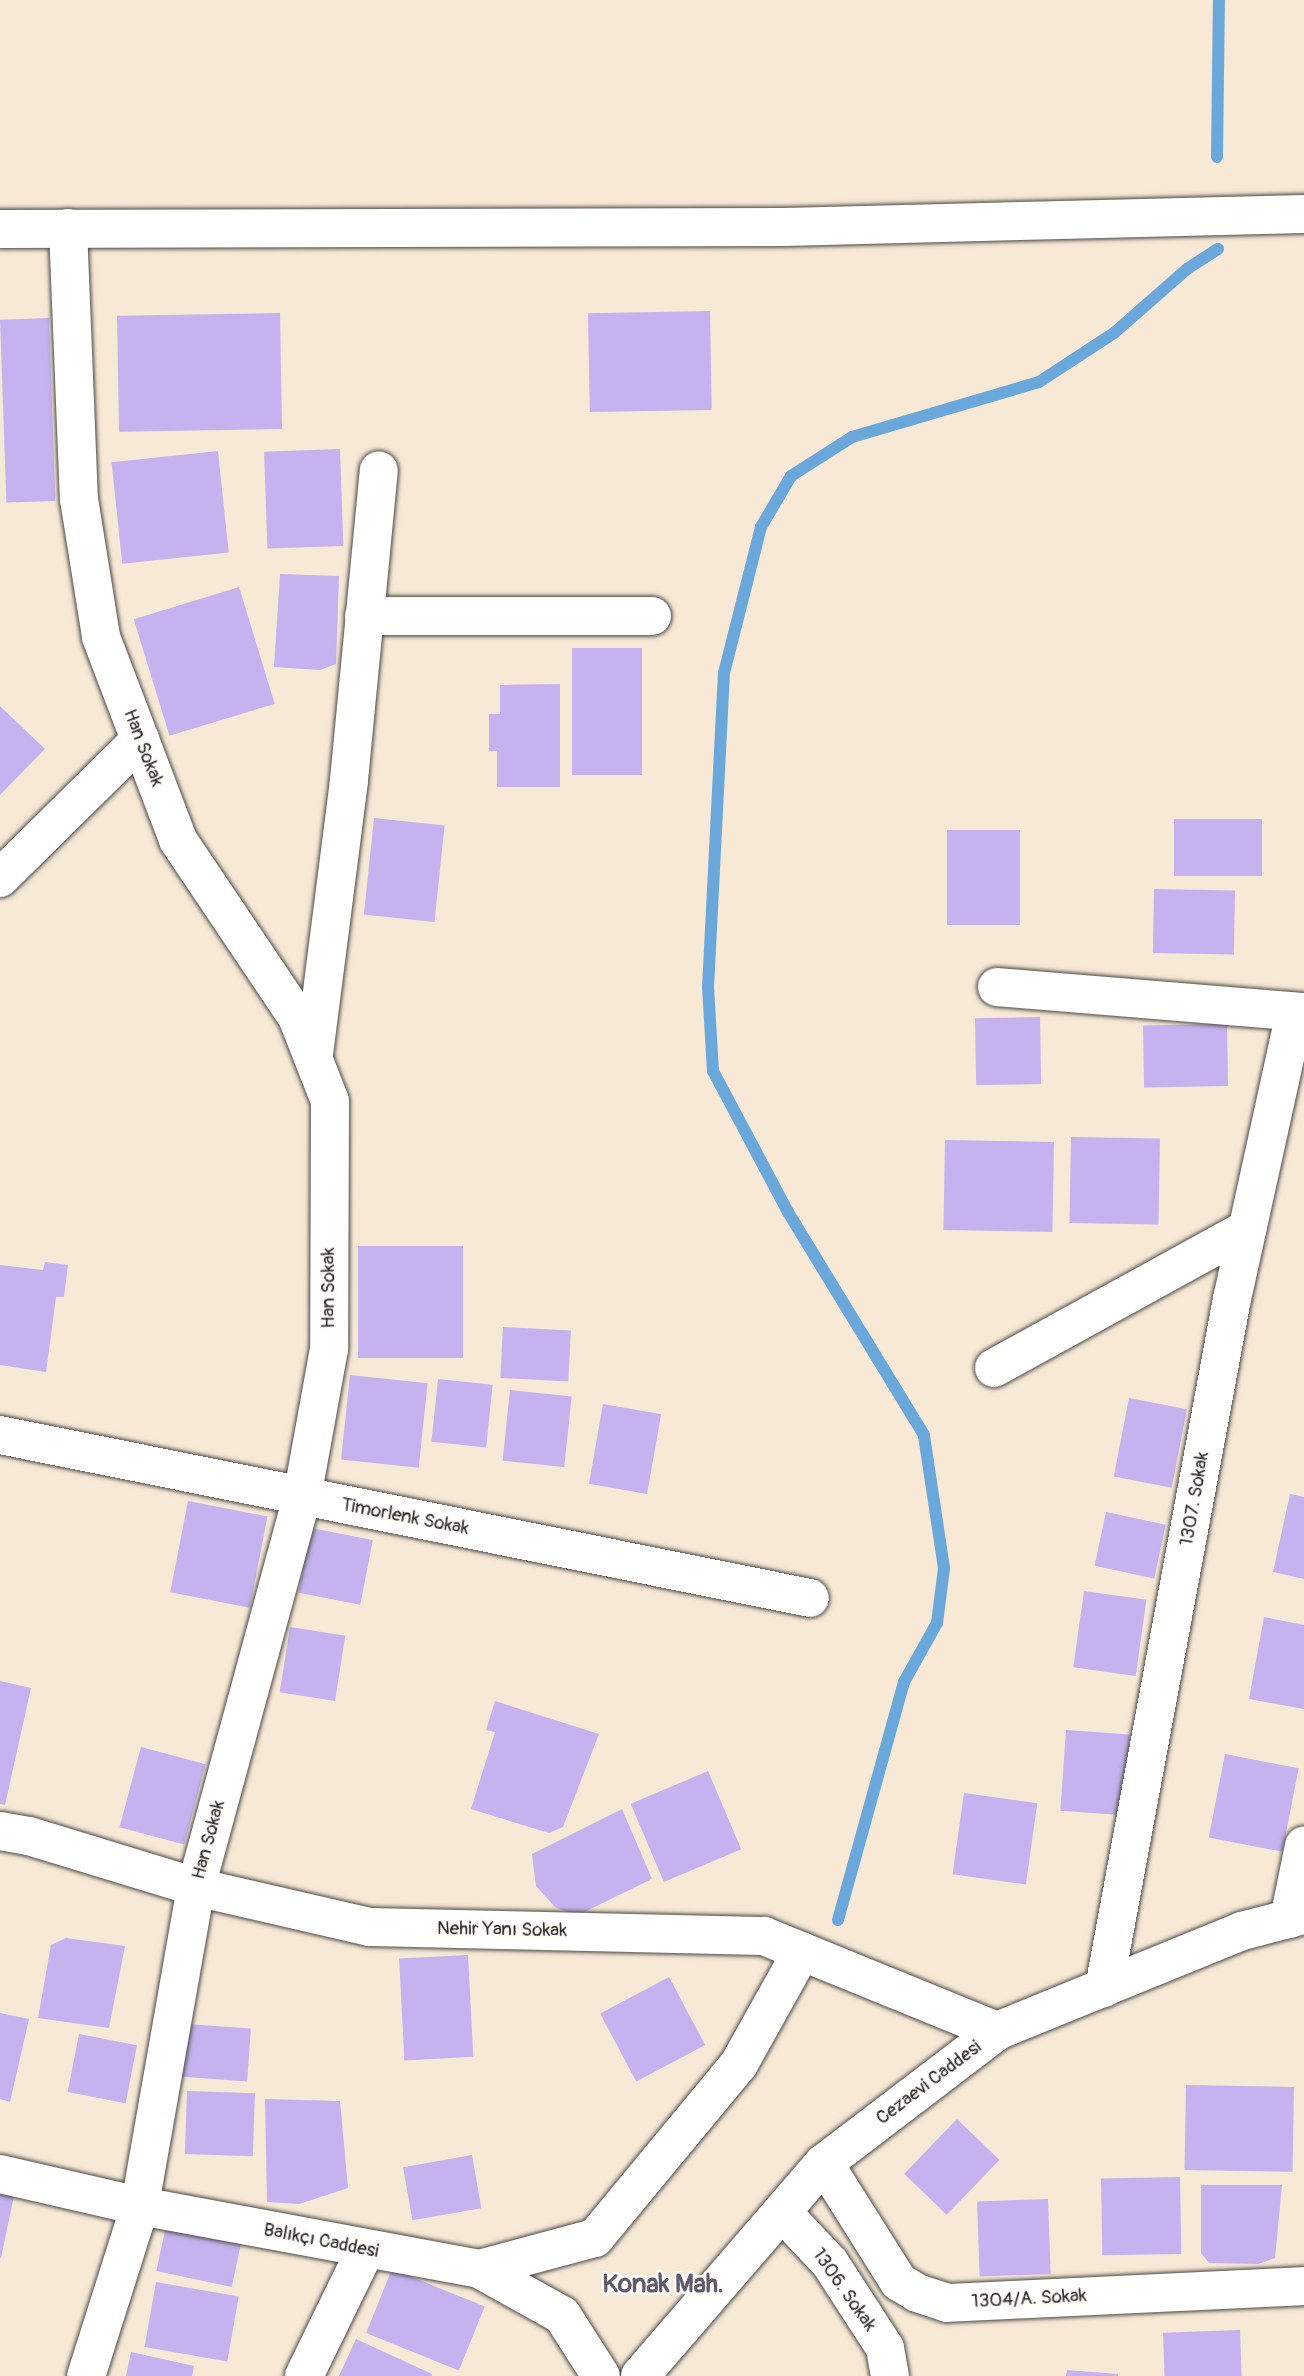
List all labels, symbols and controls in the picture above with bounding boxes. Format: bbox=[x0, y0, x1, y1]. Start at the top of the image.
street label: Han Sokak bbox=[118, 706, 168, 790]
street label: Han Sokak bbox=[318, 1247, 340, 1329]
street label: 1307. Sokak bbox=[1175, 1450, 1215, 1548]
street label: Timorlenk Sokak bbox=[339, 1493, 471, 1541]
street label: Han Sokak bbox=[187, 1798, 231, 1882]
street label: Nehir Yanı Sokak bbox=[437, 1917, 567, 1943]
street label: Cezaevi Caddesi bbox=[872, 2036, 986, 2130]
street label: Balıkçı Caddesi bbox=[261, 2219, 381, 2263]
street label: 1306. Sokak bbox=[807, 2244, 881, 2336]
district label: Konak Mah. bbox=[602, 2269, 724, 2301]
street label: 1304/A. Sokak bbox=[971, 2285, 1087, 2313]

